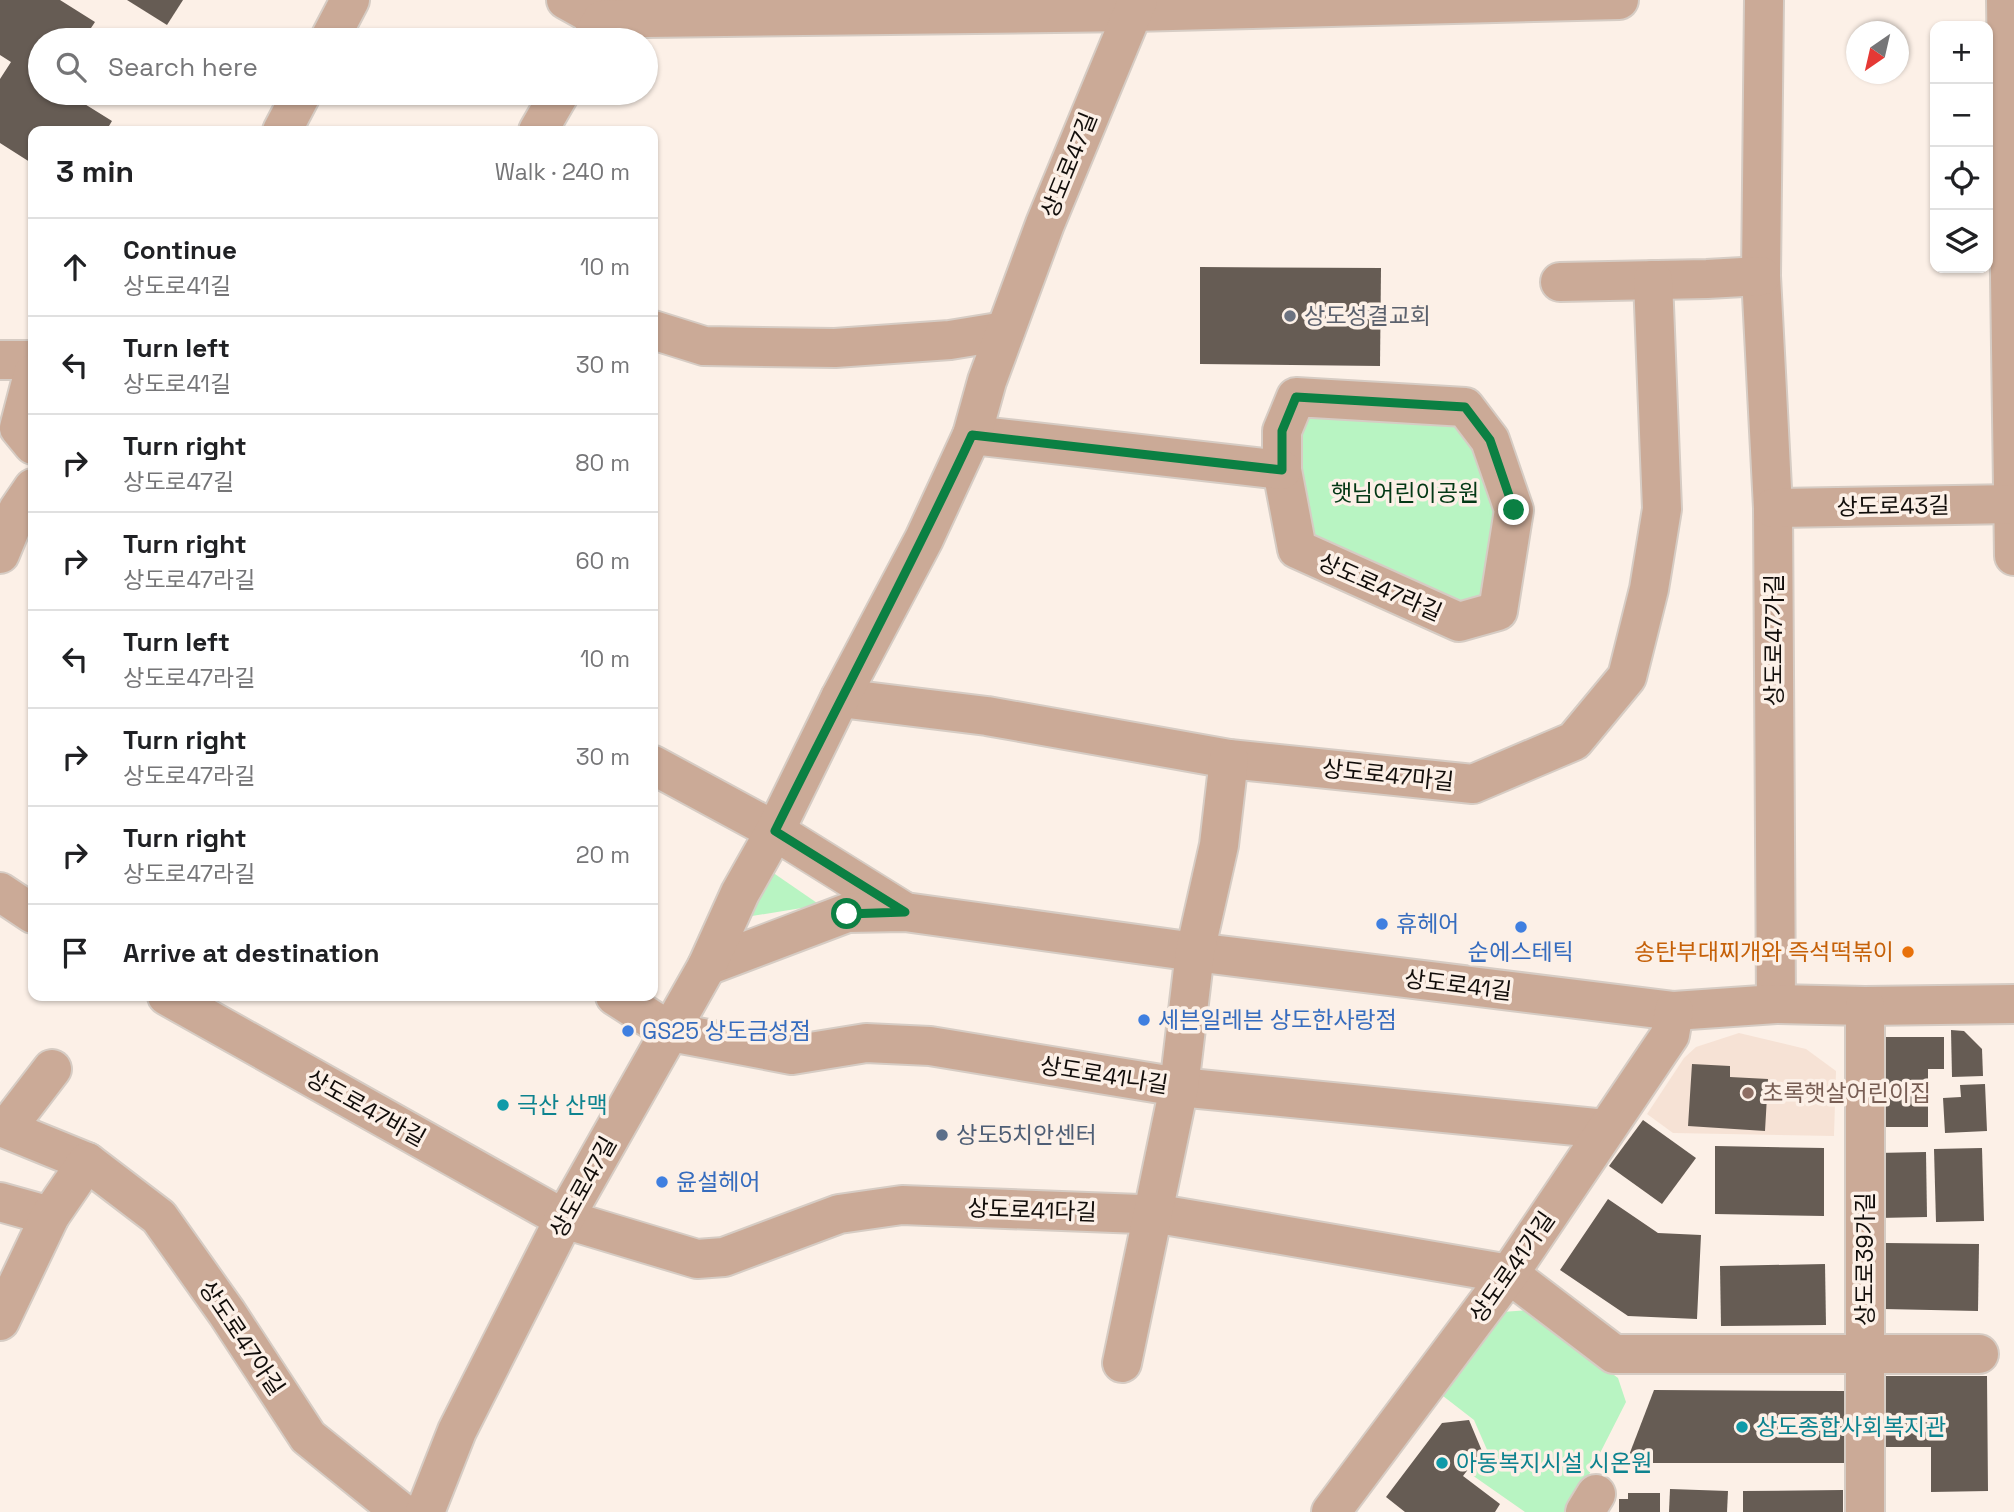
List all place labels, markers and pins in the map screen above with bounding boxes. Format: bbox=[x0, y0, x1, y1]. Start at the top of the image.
place label: 상도성결교회 bbox=[1304, 301, 1431, 331]
marker: 상도성결교회 bbox=[1282, 308, 1298, 324]
place label: 휴헤어 bbox=[1396, 909, 1459, 939]
marker: 휴헤어 bbox=[1374, 916, 1390, 932]
marker: 순에스테틱 bbox=[1513, 919, 1529, 935]
place label: 순에스테틱 bbox=[1468, 937, 1574, 967]
place label: 송탄부대찌개와 즉석떡볶이 bbox=[1634, 937, 1894, 967]
marker: 송탄부대찌개와 즉석떡볶이 bbox=[1900, 944, 1916, 960]
place label: 세븐일레븐 상도한사랑점 bbox=[1158, 1005, 1397, 1035]
marker: 세븐일레븐 상도한사랑점 bbox=[1136, 1012, 1152, 1028]
place label: GS25 상도금성점 bbox=[642, 1016, 811, 1046]
marker: GS25 상도금성점 bbox=[620, 1023, 636, 1039]
place label: 초록햇살어린이집 bbox=[1762, 1078, 1931, 1108]
marker: 초록햇살어린이집 bbox=[1740, 1085, 1756, 1101]
place label: 극산 산맥 bbox=[517, 1090, 608, 1120]
marker: 극산 산맥 bbox=[495, 1097, 511, 1113]
place label: 상도5치안센터 bbox=[956, 1120, 1097, 1150]
marker: 상도5치안센터 bbox=[934, 1127, 950, 1143]
place label: 윤설헤어 bbox=[676, 1167, 761, 1197]
marker: 윤설헤어 bbox=[654, 1174, 670, 1190]
place label: 상도종합사회복지관 bbox=[1756, 1412, 1946, 1442]
marker: 상도종합사회복지관 bbox=[1734, 1419, 1750, 1435]
place label: 아동복지시설 시온원 bbox=[1456, 1448, 1652, 1478]
marker: 아동복지시설 시온원 bbox=[1434, 1455, 1450, 1471]

